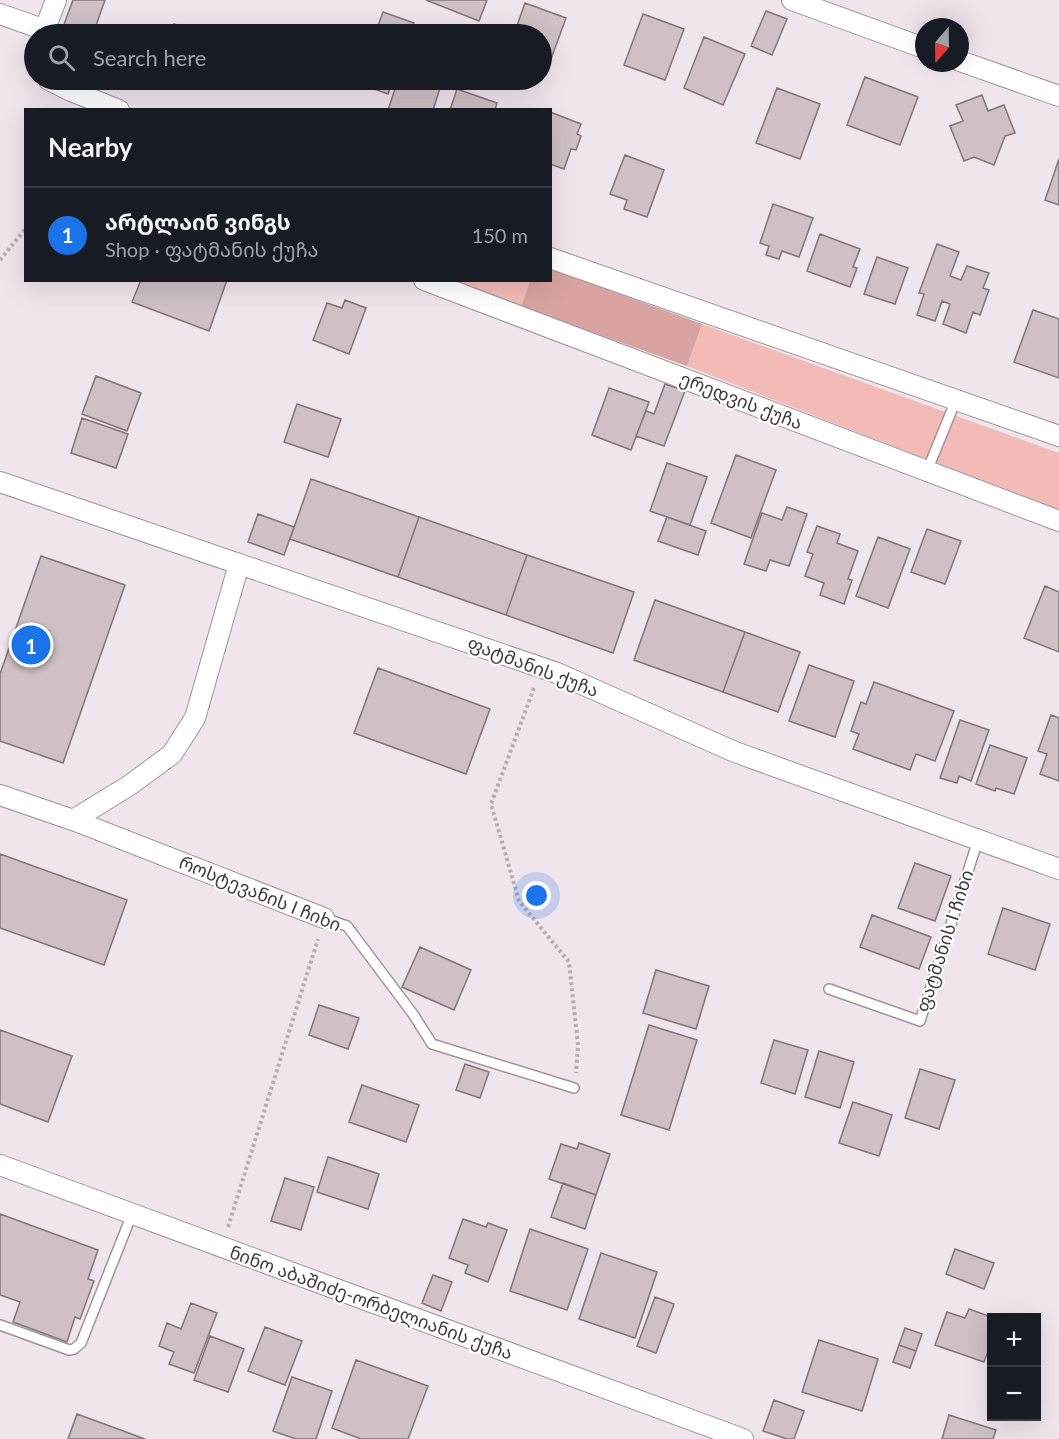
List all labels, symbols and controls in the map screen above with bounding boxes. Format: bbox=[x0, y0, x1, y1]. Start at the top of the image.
north arrow bbox=[915, 18, 969, 72]
search box bbox=[24, 24, 552, 90]
icon: search bbox=[45, 41, 78, 74]
text: Search here bbox=[93, 44, 206, 71]
text: Nearby bbox=[48, 131, 133, 163]
text: არტლაინ ვინგს bbox=[105, 208, 291, 235]
text: 1 bbox=[62, 223, 73, 247]
text: 150 m bbox=[472, 223, 528, 247]
text: Shop · ფატმანის ქუჩა bbox=[105, 237, 319, 261]
street label: ერედვის ქუჩა bbox=[677, 367, 806, 434]
pin: 1 bbox=[12, 622, 51, 668]
street label: ფატმანის ქუჩა bbox=[464, 631, 602, 702]
street label: როსტევანის I ჩიხი bbox=[176, 851, 345, 937]
street label: ფატმანის I ჩიხი bbox=[911, 867, 978, 1015]
your location bbox=[522, 881, 551, 910]
street label: ნინო აბაშიძე-ორბელიანის ქუჩა bbox=[226, 1240, 516, 1365]
map controls bbox=[987, 1313, 1041, 1421]
button: + bbox=[987, 1313, 1041, 1367]
button: − bbox=[987, 1367, 1041, 1421]

